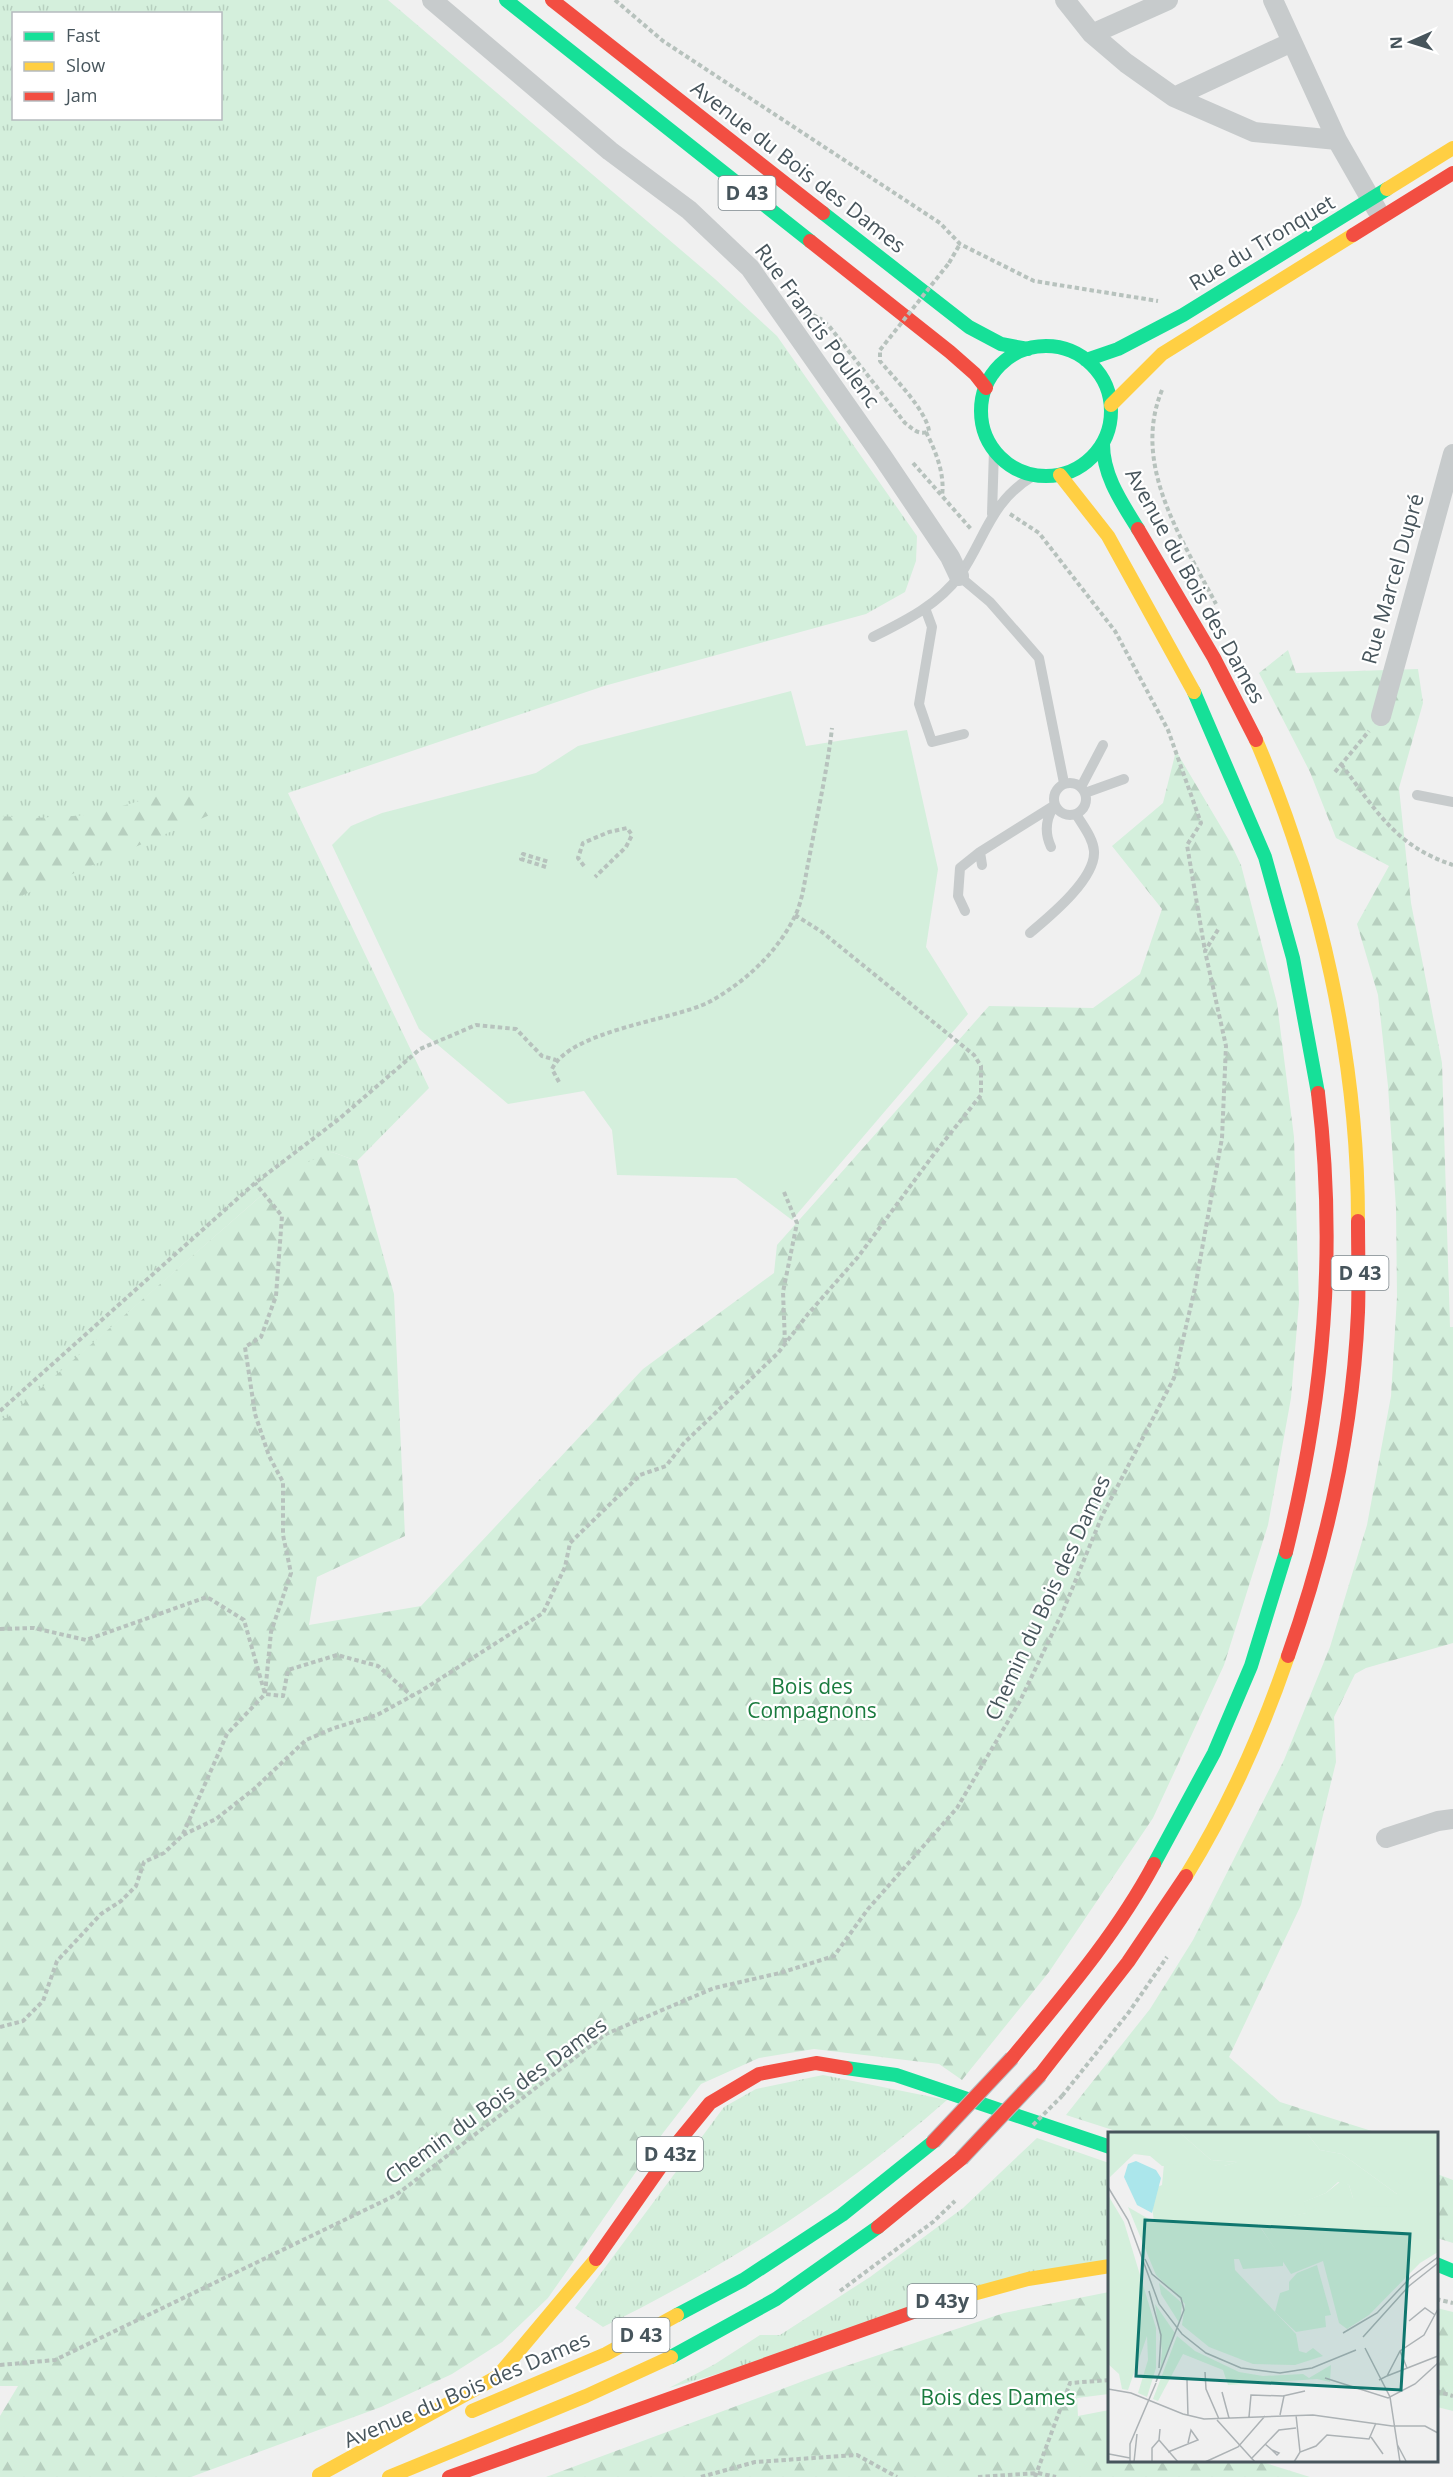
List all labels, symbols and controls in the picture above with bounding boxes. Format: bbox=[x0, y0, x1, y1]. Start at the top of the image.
legend bbox=[12, 12, 222, 120]
north arrow bbox=[1381, 12, 1441, 72]
text: Fast bbox=[66, 23, 100, 47]
text: N bbox=[1385, 36, 1407, 50]
text: Slow bbox=[66, 53, 105, 77]
street label: Avenue du Bois des Dames bbox=[686, 74, 912, 259]
text: Jam bbox=[64, 83, 98, 107]
road number: D 43 bbox=[718, 176, 776, 210]
street label: Rue du Tronquet bbox=[1184, 188, 1339, 297]
street label: Rue Francis Poulenc bbox=[749, 238, 887, 413]
street label: Avenue du Bois des Dames bbox=[1119, 463, 1272, 708]
street label: Rue Marcel Dupré bbox=[1354, 490, 1430, 667]
road number: D 43 bbox=[1332, 1256, 1388, 1290]
street label: Chemin du Bois des Dames bbox=[978, 1470, 1116, 1725]
park label: Bois des Compagnons bbox=[747, 1672, 877, 1724]
street label: Chemin du Bois des Dames bbox=[379, 2010, 612, 2190]
inset map bbox=[1108, 2132, 1438, 2462]
road number: D 43z bbox=[637, 2137, 703, 2171]
road number: D 43y bbox=[908, 2284, 976, 2318]
road number: D 43 bbox=[612, 2318, 670, 2352]
street label: Avenue du Bois des Dames bbox=[339, 2324, 594, 2454]
park label: Bois des Dames bbox=[920, 2383, 1076, 2411]

